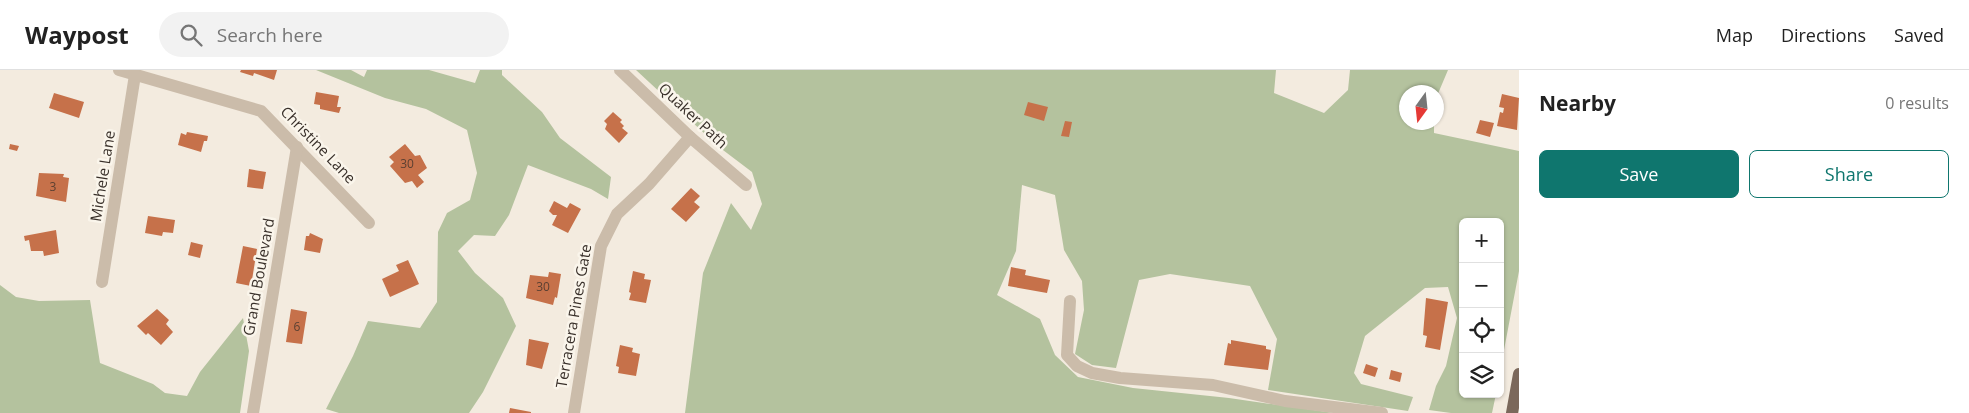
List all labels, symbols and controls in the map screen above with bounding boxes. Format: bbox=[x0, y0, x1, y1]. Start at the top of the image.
search box bbox=[159, 12, 509, 57]
text: Waypost bbox=[25, 18, 129, 51]
icon: search bbox=[177, 21, 205, 49]
text: Search here bbox=[217, 22, 323, 48]
text: Map bbox=[1716, 23, 1753, 47]
text: Directions bbox=[1781, 23, 1866, 47]
text: Saved bbox=[1894, 23, 1944, 47]
street label: Quaker Path bbox=[655, 78, 732, 152]
north arrow bbox=[1399, 85, 1444, 130]
text: Nearby bbox=[1539, 89, 1616, 117]
text: 0 results bbox=[1885, 92, 1949, 114]
street label: Christine Lane bbox=[277, 101, 361, 187]
street label: Michele Lane bbox=[85, 129, 119, 223]
button: Save bbox=[1539, 150, 1739, 198]
button: Share bbox=[1749, 150, 1949, 198]
house number: 30 bbox=[400, 155, 414, 172]
house number: 3 bbox=[50, 178, 57, 195]
street label: Grand Boulevard bbox=[238, 217, 278, 337]
map controls bbox=[1459, 218, 1504, 398]
button: + bbox=[1459, 218, 1504, 263]
street label: Terracera Pines Gate bbox=[551, 242, 596, 389]
button: − bbox=[1459, 263, 1504, 308]
house number: 30 bbox=[536, 278, 550, 295]
button: locate bbox=[1459, 308, 1504, 353]
house number: 6 bbox=[294, 318, 301, 335]
button: layers bbox=[1459, 353, 1504, 398]

